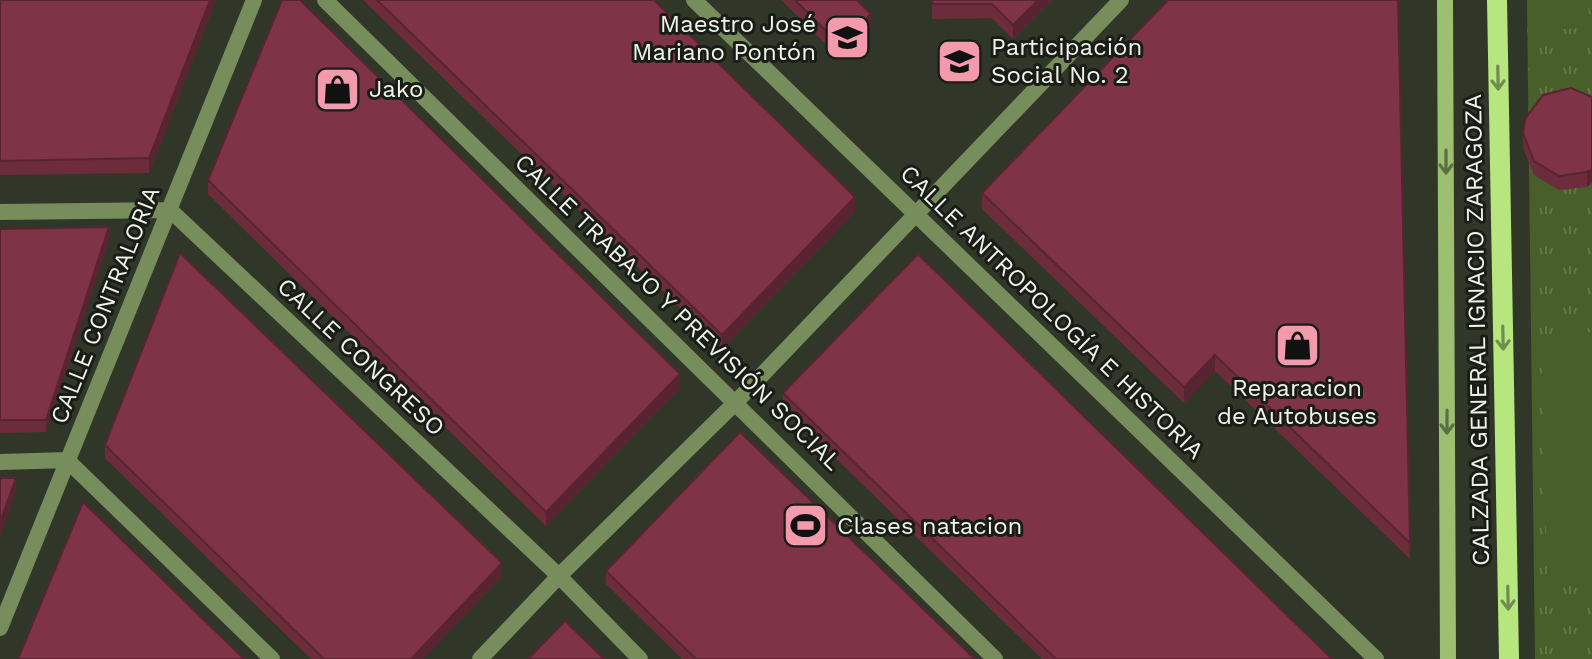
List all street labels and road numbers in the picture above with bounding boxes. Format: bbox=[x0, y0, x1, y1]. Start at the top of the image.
street label: CALZADA GENERAL IGNACIO ZARAGOZA bbox=[1459, 94, 1495, 566]
street label: CALLE TRABAJO Y PREVISIÓN SOCIAL bbox=[509, 148, 847, 476]
street label: CALLE ANTROPOLOGÍA E HISTORIA bbox=[895, 159, 1210, 465]
street label: CALLE CONTRALORIA bbox=[45, 182, 166, 428]
street label: CALLE CONGRESO bbox=[272, 272, 450, 442]

